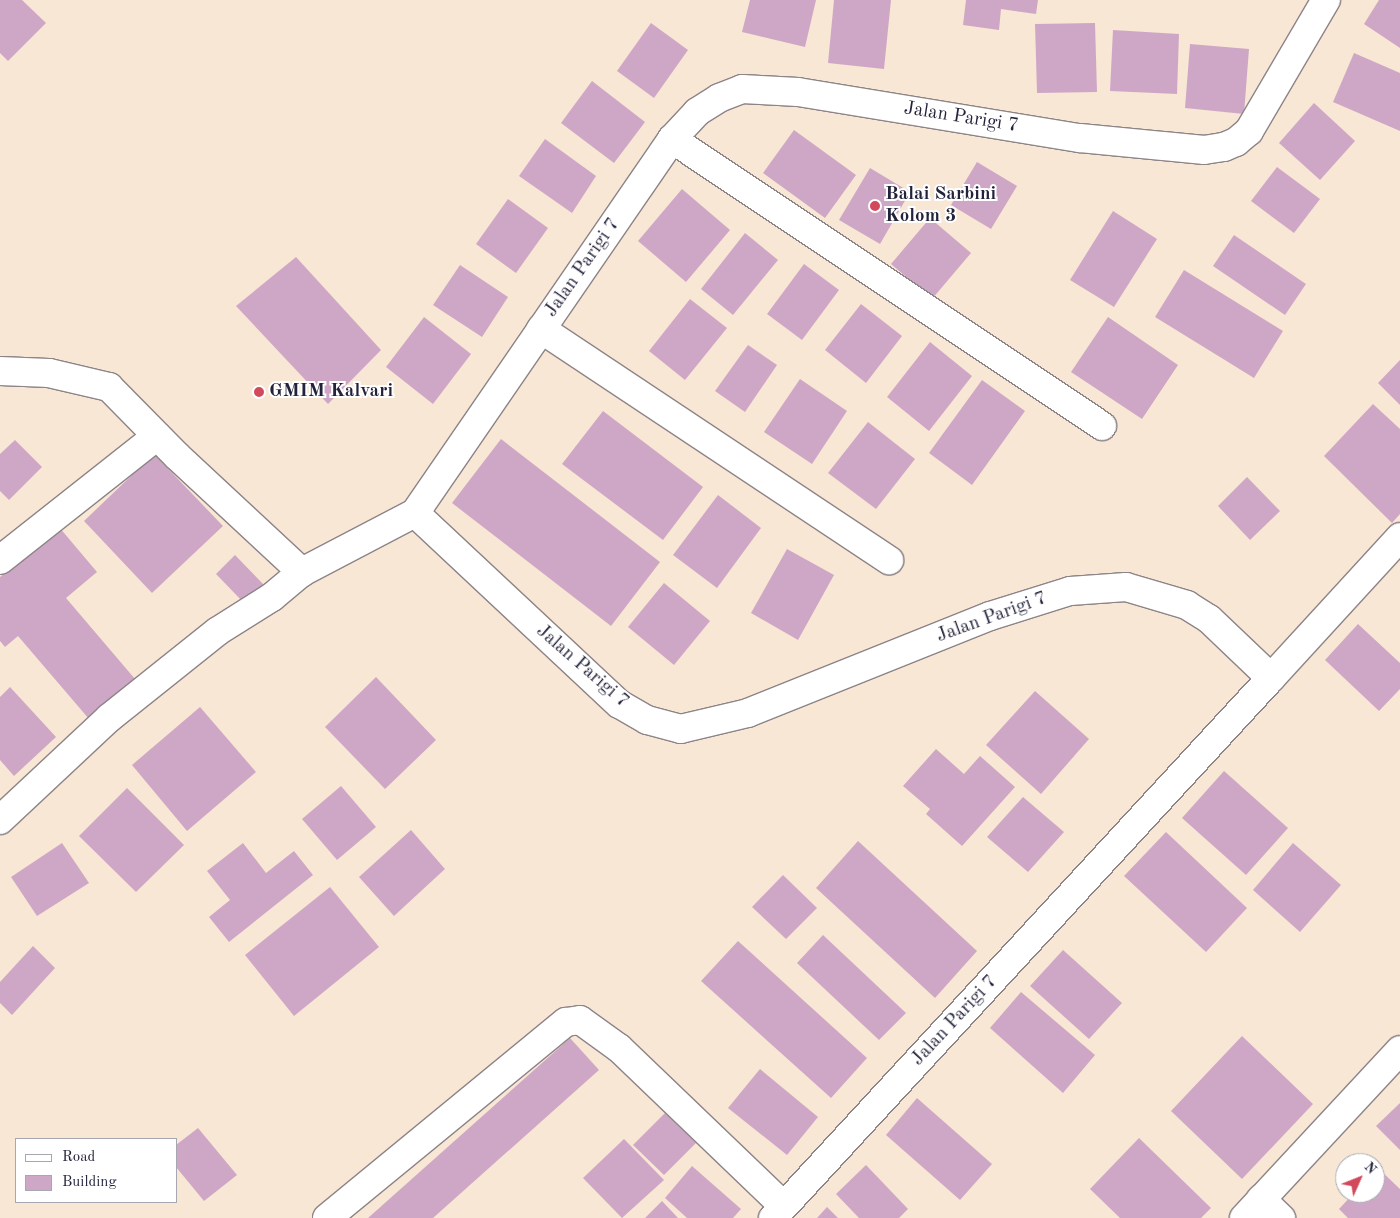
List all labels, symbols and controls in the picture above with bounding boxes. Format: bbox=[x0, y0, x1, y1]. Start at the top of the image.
street label: Jalan Parigi 7 bbox=[902, 98, 1020, 138]
place label: Balai Sarbini Kolom 3 bbox=[885, 184, 996, 228]
marker: Balai Sarbini Kolom 3 bbox=[869, 200, 881, 212]
street label: Jalan Parigi 7 bbox=[540, 214, 626, 322]
place label: GMIM Kalvari bbox=[269, 381, 393, 403]
marker: GMIM Kalvari bbox=[253, 386, 265, 398]
street label: Jalan Parigi 7 bbox=[934, 587, 1050, 649]
street label: Jalan Parigi 7 bbox=[531, 620, 633, 714]
street label: Jalan Parigi 7 bbox=[907, 971, 1003, 1071]
legend bbox=[15, 1138, 178, 1203]
text: Road bbox=[62, 1150, 95, 1165]
north arrow bbox=[1335, 1153, 1385, 1203]
text: N bbox=[1361, 1160, 1379, 1177]
text: Building bbox=[62, 1175, 117, 1190]

